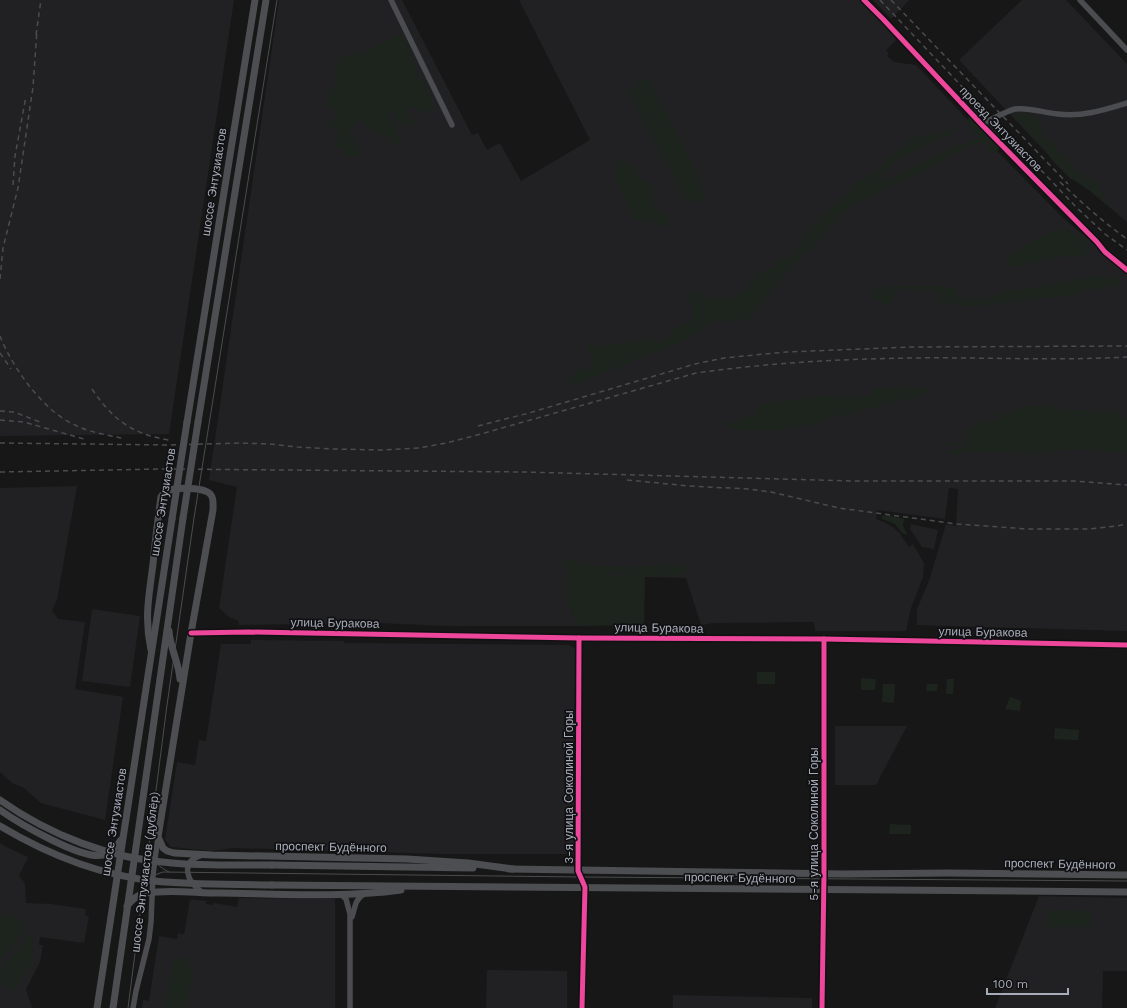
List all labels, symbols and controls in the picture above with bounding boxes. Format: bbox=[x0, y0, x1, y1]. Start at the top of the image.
street label: проезд Энтузиастов bbox=[957, 84, 1045, 174]
street label: шоссе Энтузиастов bbox=[199, 127, 229, 237]
street label: шоссе Энтузиастов bbox=[148, 447, 178, 557]
street label: улица Буракова bbox=[290, 615, 380, 631]
street label: улица Буракова bbox=[614, 620, 704, 636]
street label: улица Буракова bbox=[938, 624, 1028, 640]
street label: 3-я улица Соколиной Горы bbox=[562, 710, 576, 864]
street label: 5-я улица Соколиной Горы bbox=[807, 747, 821, 901]
street label: шоссе Энтузиастов bbox=[99, 767, 129, 877]
street label: шоссе Энтузиастов (дублёр) bbox=[128, 791, 162, 953]
street label: проспект Будённого bbox=[275, 839, 387, 855]
street label: проспект Будённого bbox=[1004, 856, 1116, 872]
street label: проспект Будённого bbox=[684, 870, 796, 886]
scale bar bbox=[987, 970, 1068, 996]
text: 100 m bbox=[993, 977, 1028, 991]

